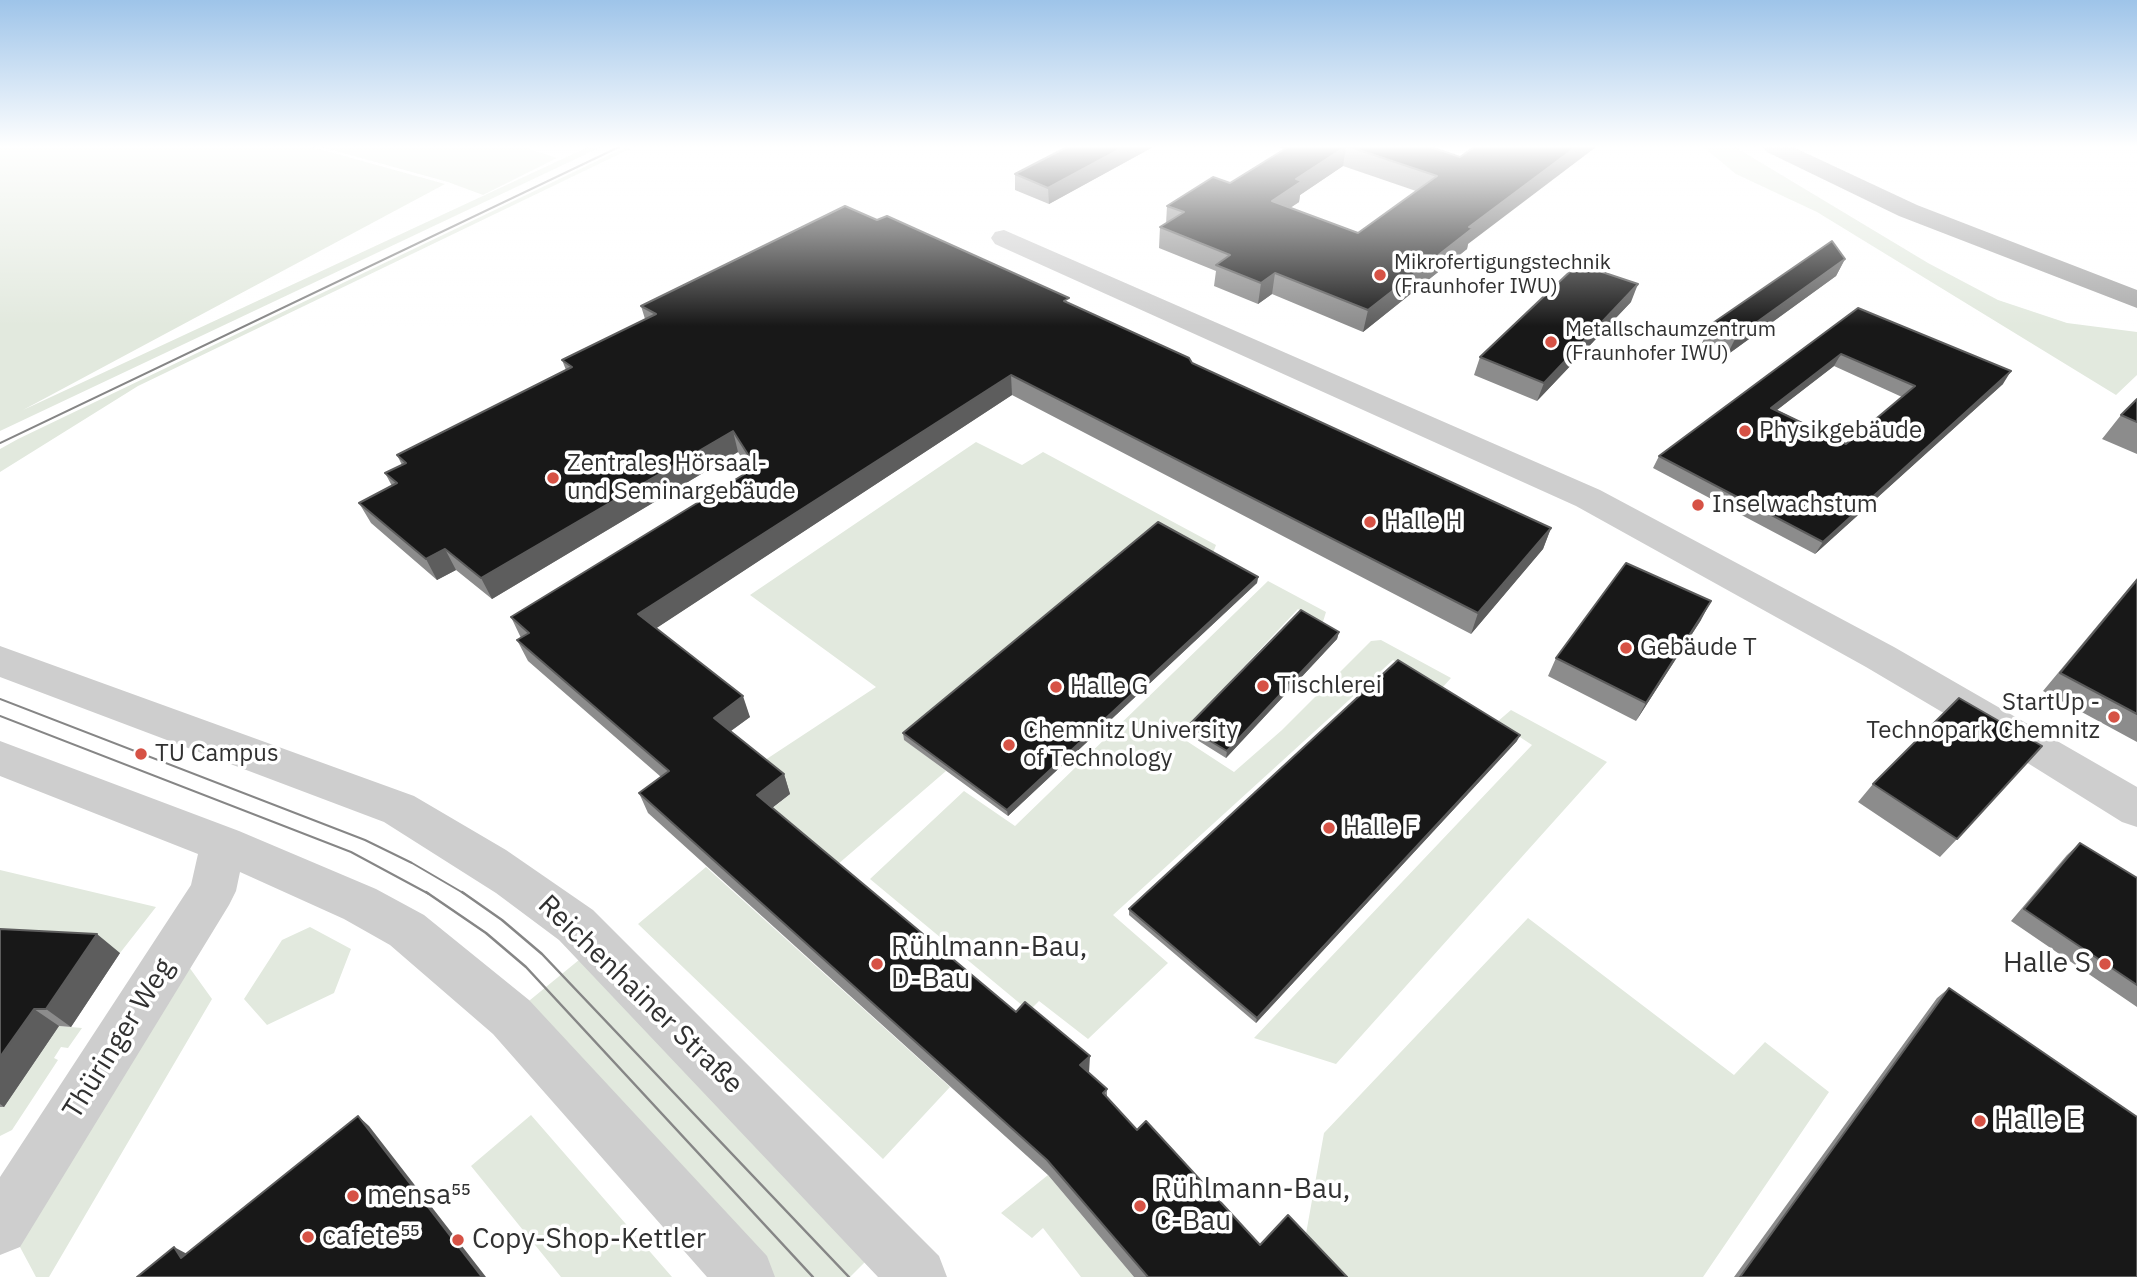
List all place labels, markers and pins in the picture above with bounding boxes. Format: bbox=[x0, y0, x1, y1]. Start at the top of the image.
place label: Mikrofertigungstechnik (Fraunhofer IWU) bbox=[1394, 250, 1611, 300]
marker: Mikrofertigungstechnik (Fraunhofer IWU) bbox=[1372, 267, 1388, 283]
place label: Metallschaumzentrum (Fraunhofer IWU) bbox=[1565, 317, 1776, 367]
marker: Metallschaumzentrum (Fraunhofer IWU) bbox=[1543, 334, 1559, 350]
place label: Physikgebäude bbox=[1759, 417, 1922, 445]
marker: Physikgebäude bbox=[1737, 423, 1753, 439]
place label: Zentrales Hörsaal- und Seminargebäude bbox=[567, 450, 796, 506]
marker: Zentrales Hörsaal- und Seminargebäude bbox=[545, 470, 561, 486]
place label: Inselwachstum bbox=[1712, 491, 1878, 519]
marker: Inselwachstum bbox=[1690, 497, 1706, 513]
place label: Halle H bbox=[1384, 508, 1463, 536]
marker: Halle H bbox=[1362, 514, 1378, 530]
place label: Gebäude T bbox=[1640, 634, 1757, 662]
marker: Gebäude T bbox=[1618, 640, 1634, 656]
place label: Tischlerei bbox=[1277, 672, 1382, 700]
place label: Halle G bbox=[1070, 673, 1148, 701]
marker: Tischlerei bbox=[1255, 678, 1271, 694]
marker: Halle G bbox=[1048, 679, 1064, 695]
place label: StartUp - Technopark Chemnitz bbox=[1866, 689, 2100, 745]
marker: StartUp - Technopark Chemnitz bbox=[2106, 709, 2122, 725]
place label: Chemnitz University of Technology bbox=[1023, 717, 1238, 773]
marker: Chemnitz University of Technology bbox=[1001, 737, 1017, 753]
place label: TU Campus bbox=[155, 740, 279, 768]
marker: TU Campus bbox=[133, 746, 149, 762]
place label: Halle F bbox=[1343, 814, 1418, 842]
marker: Halle F bbox=[1321, 820, 1337, 836]
place label: Rühlmann-Bau, D-Bau bbox=[891, 931, 1087, 997]
place label: Halle S bbox=[2003, 947, 2091, 981]
marker: Rühlmann-Bau, D-Bau bbox=[869, 956, 885, 972]
marker: Halle S bbox=[2097, 956, 2113, 972]
place label: Halle E bbox=[1994, 1104, 2082, 1138]
marker: Halle E bbox=[1972, 1113, 1988, 1129]
place label: Rühlmann-Bau, C-Bau bbox=[1154, 1173, 1350, 1239]
place label: mensa⁵⁵ bbox=[367, 1179, 471, 1213]
marker: mensa⁵⁵ bbox=[345, 1188, 361, 1204]
marker: Rühlmann-Bau, C-Bau bbox=[1132, 1198, 1148, 1214]
place label: cafete⁵⁵ bbox=[322, 1220, 420, 1254]
place label: Copy-Shop-Kettler bbox=[472, 1223, 706, 1257]
marker: cafete⁵⁵ bbox=[300, 1229, 316, 1245]
marker: Copy-Shop-Kettler bbox=[450, 1232, 466, 1248]

